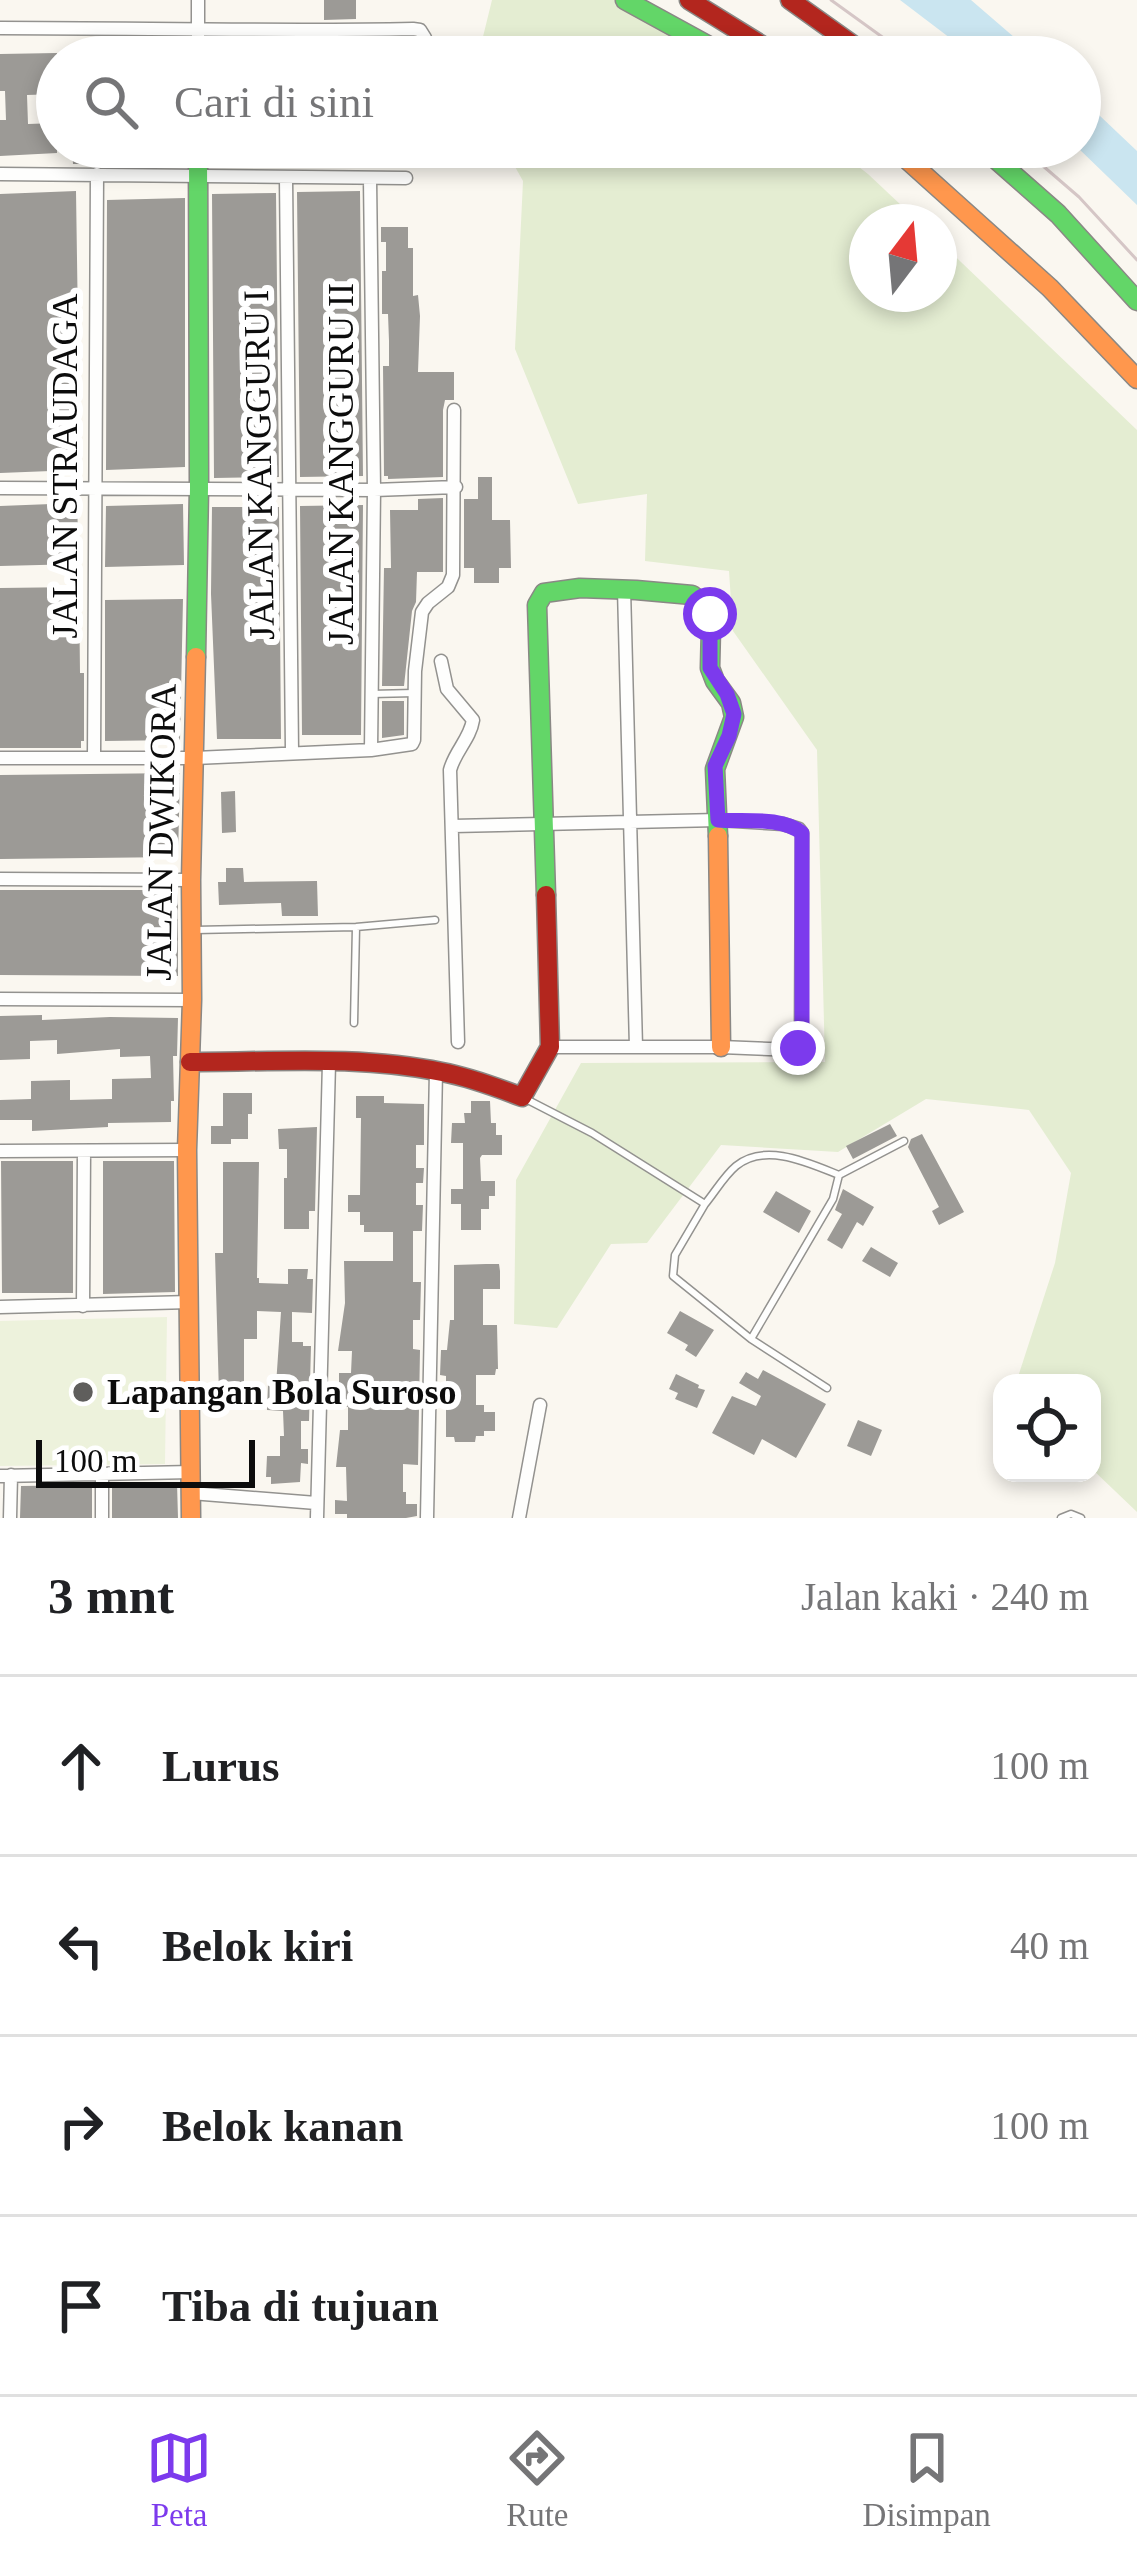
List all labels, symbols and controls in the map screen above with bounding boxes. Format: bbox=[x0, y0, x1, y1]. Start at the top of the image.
search box bbox=[36, 36, 1101, 168]
icon: search bbox=[78, 69, 144, 135]
text: Cari di sini bbox=[174, 77, 374, 127]
north arrow bbox=[849, 204, 957, 312]
street label: JALAN KANGGURU II bbox=[321, 283, 361, 645]
street label: JALAN KANGGURU I bbox=[236, 290, 282, 640]
street label: JALAN STRAUDAGA bbox=[45, 293, 85, 639]
route start bbox=[683, 587, 737, 641]
street label: JALAN DWIKORA bbox=[138, 683, 184, 981]
route end bbox=[771, 1021, 825, 1075]
place label: Lapangan Bola Suroso bbox=[107, 1372, 456, 1412]
map controls bbox=[993, 1374, 1101, 1482]
button: locate bbox=[993, 1374, 1101, 1482]
marker: Lapangan Bola Suroso bbox=[70, 1379, 96, 1405]
scale bar bbox=[36, 1434, 255, 1487]
text: 100 m bbox=[54, 1443, 137, 1479]
text: 3 mnt bbox=[48, 1568, 174, 1624]
text: Jalan kaki · 240 m bbox=[801, 1575, 1089, 1618]
icon: ahead bbox=[48, 1733, 114, 1799]
text: Lurus bbox=[162, 1741, 280, 1791]
text: 100 m bbox=[990, 1744, 1089, 1787]
icon: left bbox=[48, 1913, 114, 1979]
text: Belok kiri bbox=[162, 1921, 353, 1971]
text: 40 m bbox=[1010, 1924, 1089, 1967]
icon: right bbox=[48, 2093, 114, 2159]
text: Belok kanan bbox=[162, 2101, 403, 2151]
text: 100 m bbox=[990, 2104, 1089, 2147]
icon: arrive bbox=[48, 2273, 114, 2339]
text: Tiba di tujuan bbox=[162, 2281, 439, 2331]
tab: Peta bbox=[146, 2425, 212, 2534]
tab: Rute bbox=[504, 2425, 570, 2534]
tab: Disimpan bbox=[863, 2425, 991, 2534]

